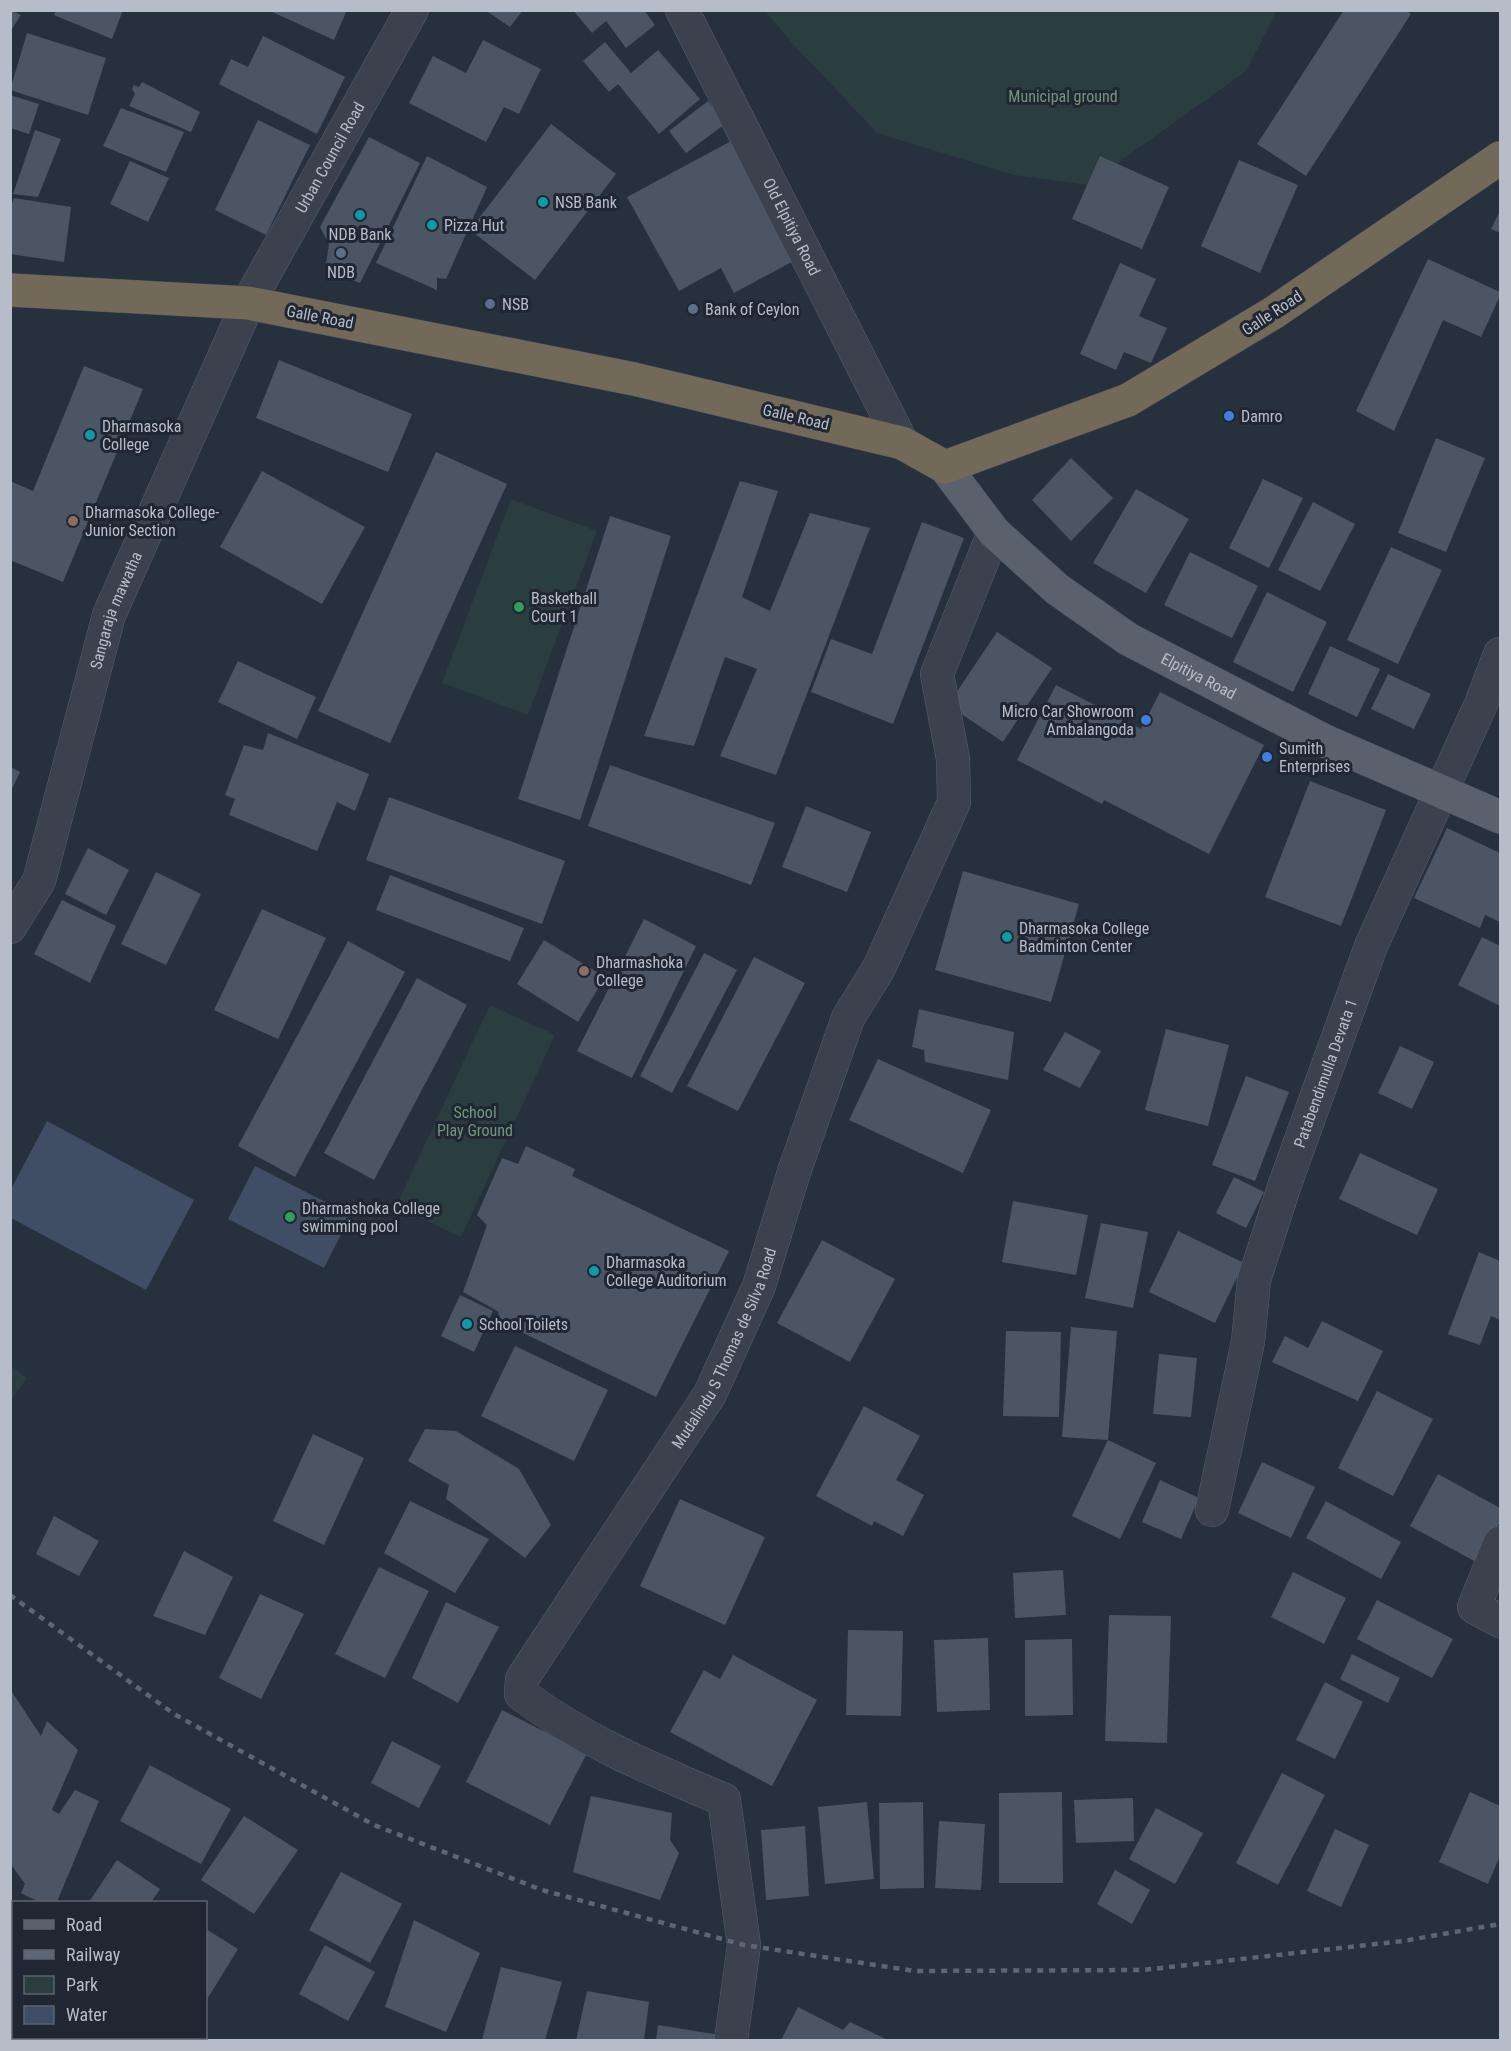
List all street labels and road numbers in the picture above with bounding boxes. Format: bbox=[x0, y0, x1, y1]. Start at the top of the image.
street label: Urban Council Road bbox=[291, 99, 368, 216]
street label: Old Elpitiya Road bbox=[759, 175, 825, 278]
street label: Galle Road bbox=[1238, 287, 1306, 339]
street label: Galle Road bbox=[285, 301, 355, 333]
street label: Galle Road bbox=[761, 400, 831, 434]
street label: Sangaraja mawatha bbox=[86, 548, 146, 671]
street label: Elpitiya Road bbox=[1158, 648, 1239, 703]
street label: Patabendimulla Devata 1 bbox=[1289, 996, 1361, 1150]
street label: Mudalindu S Thomas de Silva Road bbox=[667, 1245, 780, 1452]

